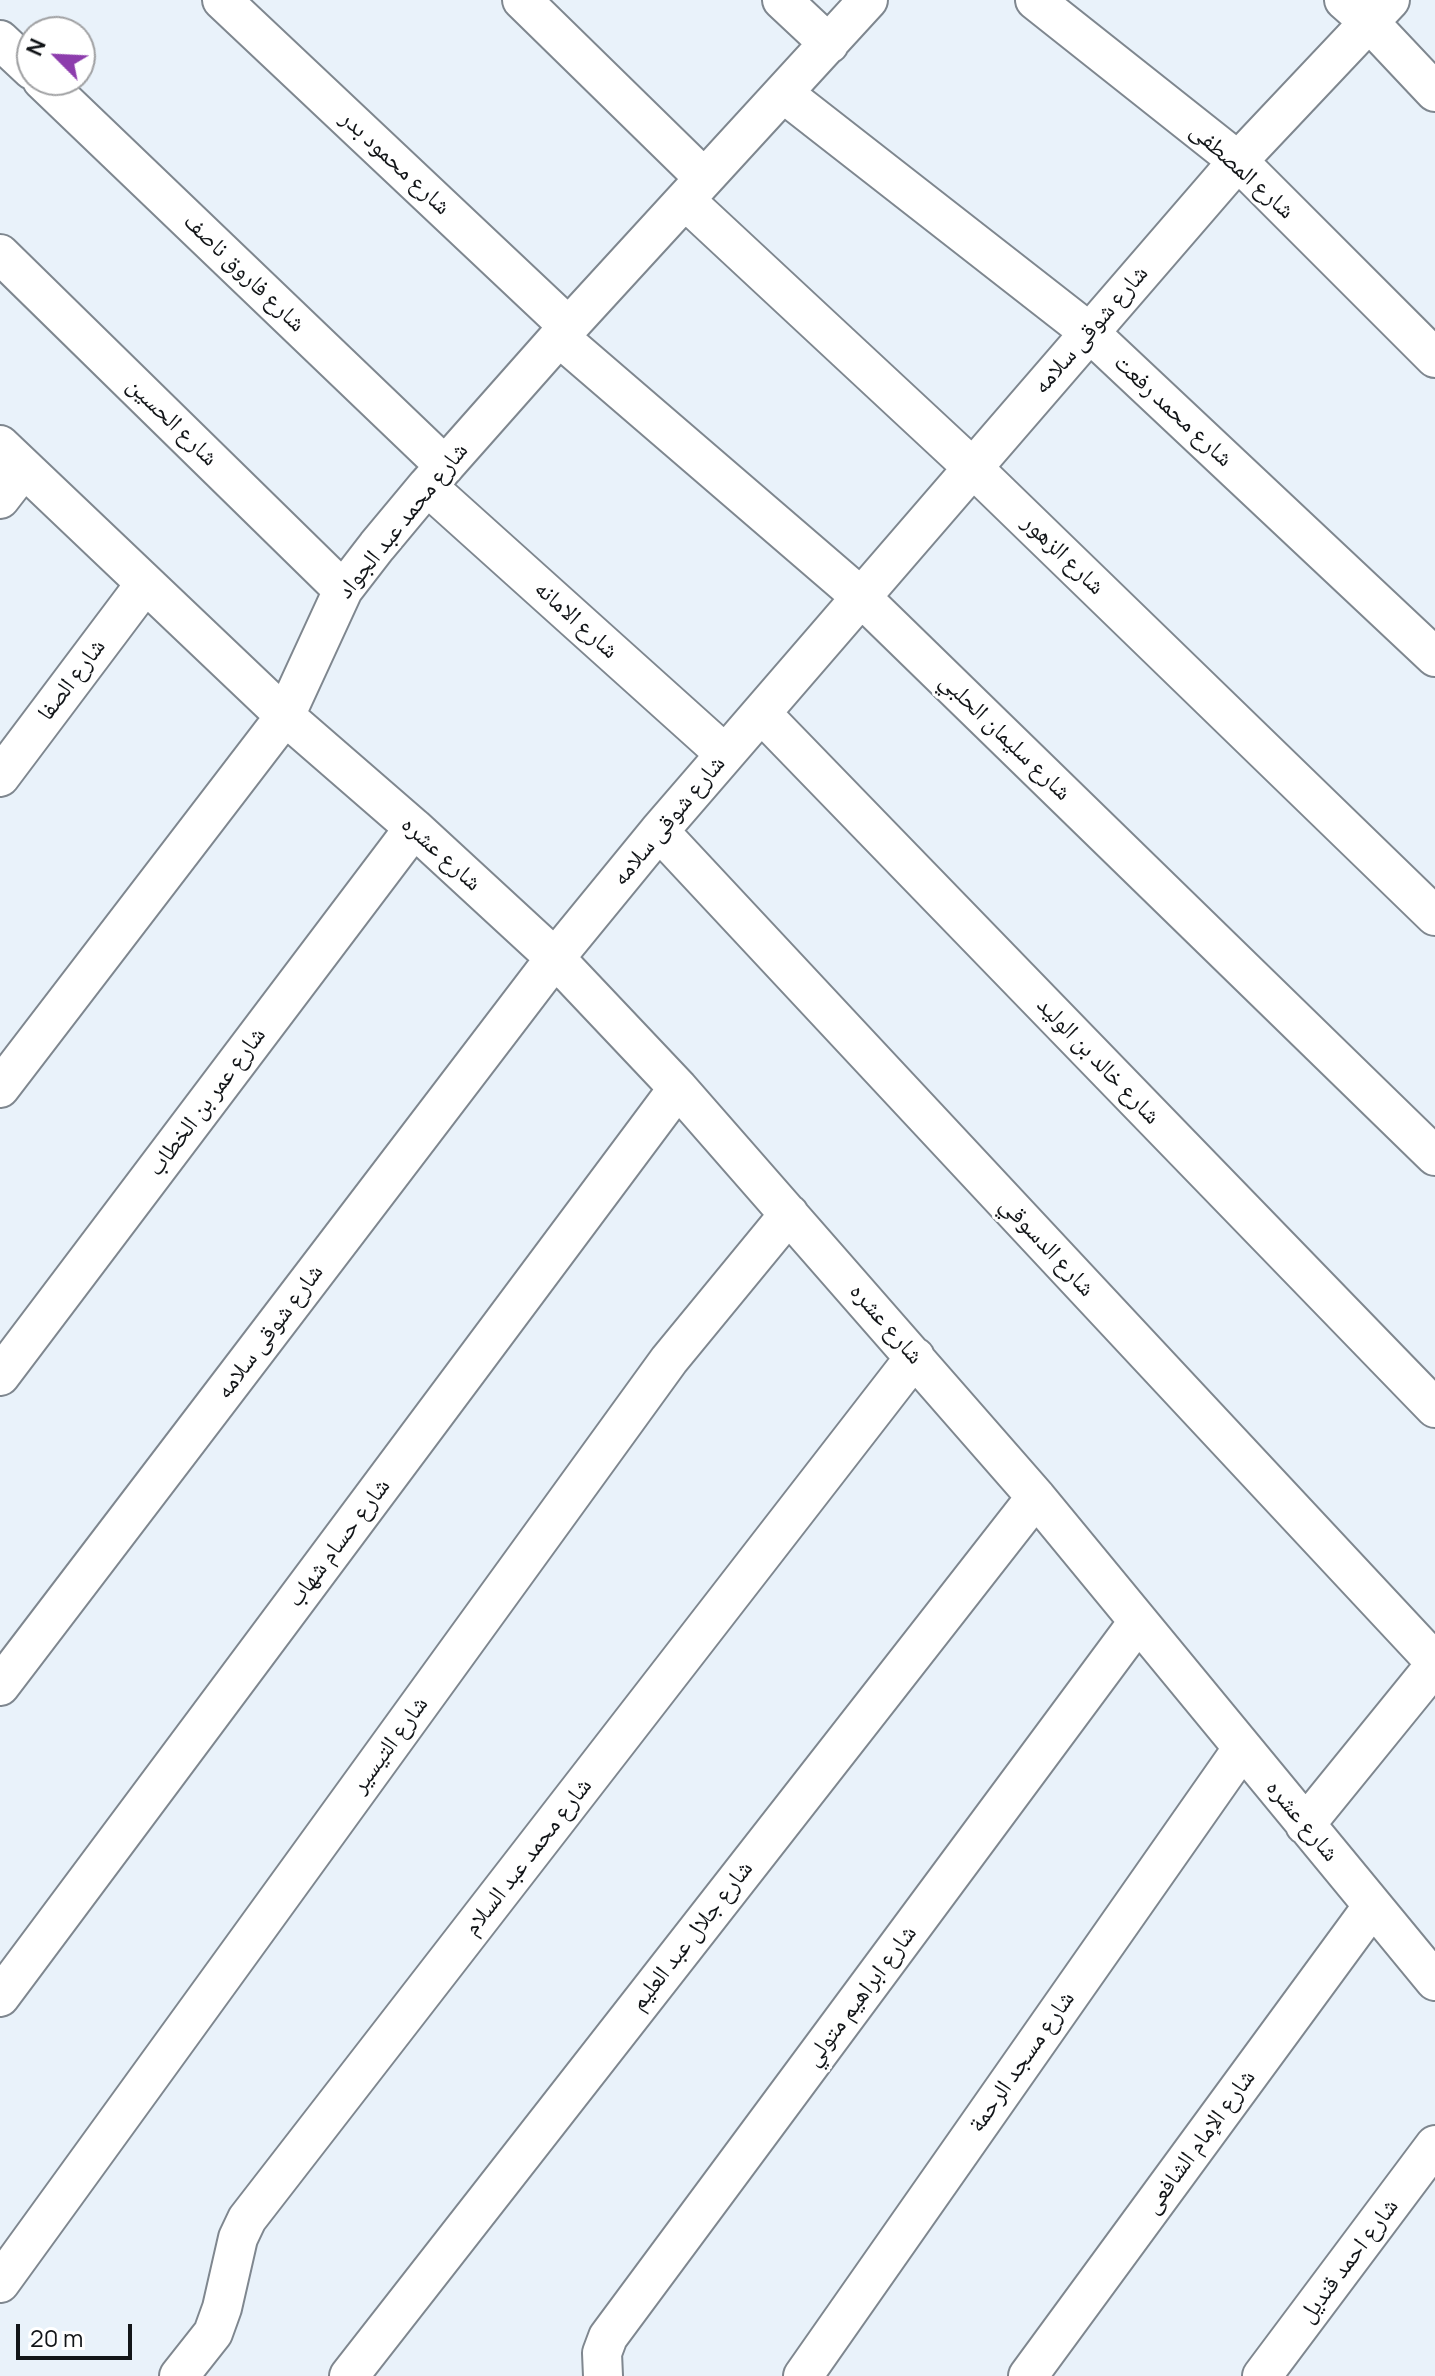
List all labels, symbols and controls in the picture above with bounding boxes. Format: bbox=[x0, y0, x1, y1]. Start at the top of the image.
north arrow bbox=[16, 16, 96, 96]
text: N bbox=[19, 34, 53, 60]
street label: شارع محمود بدر bbox=[334, 105, 456, 221]
street label: شارع المصطفى bbox=[1184, 117, 1300, 225]
street label: شارع فاروق ناصف bbox=[177, 208, 311, 338]
street label: شارع شوقى سلامه bbox=[1027, 260, 1155, 400]
street label: شارع محمد رفعت bbox=[1107, 349, 1239, 473]
street label: شارع الحسين bbox=[120, 371, 224, 473]
street label: شارع محمد عبد الجواد bbox=[331, 437, 475, 605]
street label: شارع الزهور bbox=[1016, 509, 1110, 601]
street label: شارع الامانه bbox=[528, 575, 624, 665]
street label: شارع الصفا bbox=[32, 633, 112, 727]
street label: شارع سليمان الحلبي bbox=[933, 667, 1077, 807]
street label: شارع شوقى سلامه bbox=[606, 750, 732, 892]
street label: شارع عشره bbox=[395, 811, 487, 897]
street label: شارع خالد بن الوليد bbox=[1030, 991, 1166, 1131]
street label: شارع عمر بن الخطاب bbox=[142, 1022, 272, 1182]
street label: شارع الدسوقي bbox=[993, 1191, 1101, 1303]
street label: شارع شوقى سلامه bbox=[210, 1259, 330, 1405]
street label: شارع عشره bbox=[843, 1278, 929, 1370]
street label: شارع حسام شهاب bbox=[281, 1473, 397, 1613]
street label: شارع التيسير bbox=[345, 1691, 435, 1799]
street label: شارع محمد عبد السلام bbox=[458, 1773, 598, 1941]
street label: شارع عشره bbox=[1259, 1774, 1345, 1868]
street label: شارع جلال عبد العليم bbox=[624, 1855, 760, 2017]
street label: شارع ابراهيم متولي bbox=[799, 1920, 923, 2072]
street label: شارع مسجد الرحمة bbox=[963, 1986, 1081, 2138]
street label: شارع الإمام الشافعى bbox=[1138, 2064, 1262, 2220]
street label: شارع احمد قنديل bbox=[1293, 2193, 1405, 2329]
scale bar bbox=[20, 2308, 136, 2358]
text: 20 m bbox=[30, 2321, 83, 2354]

